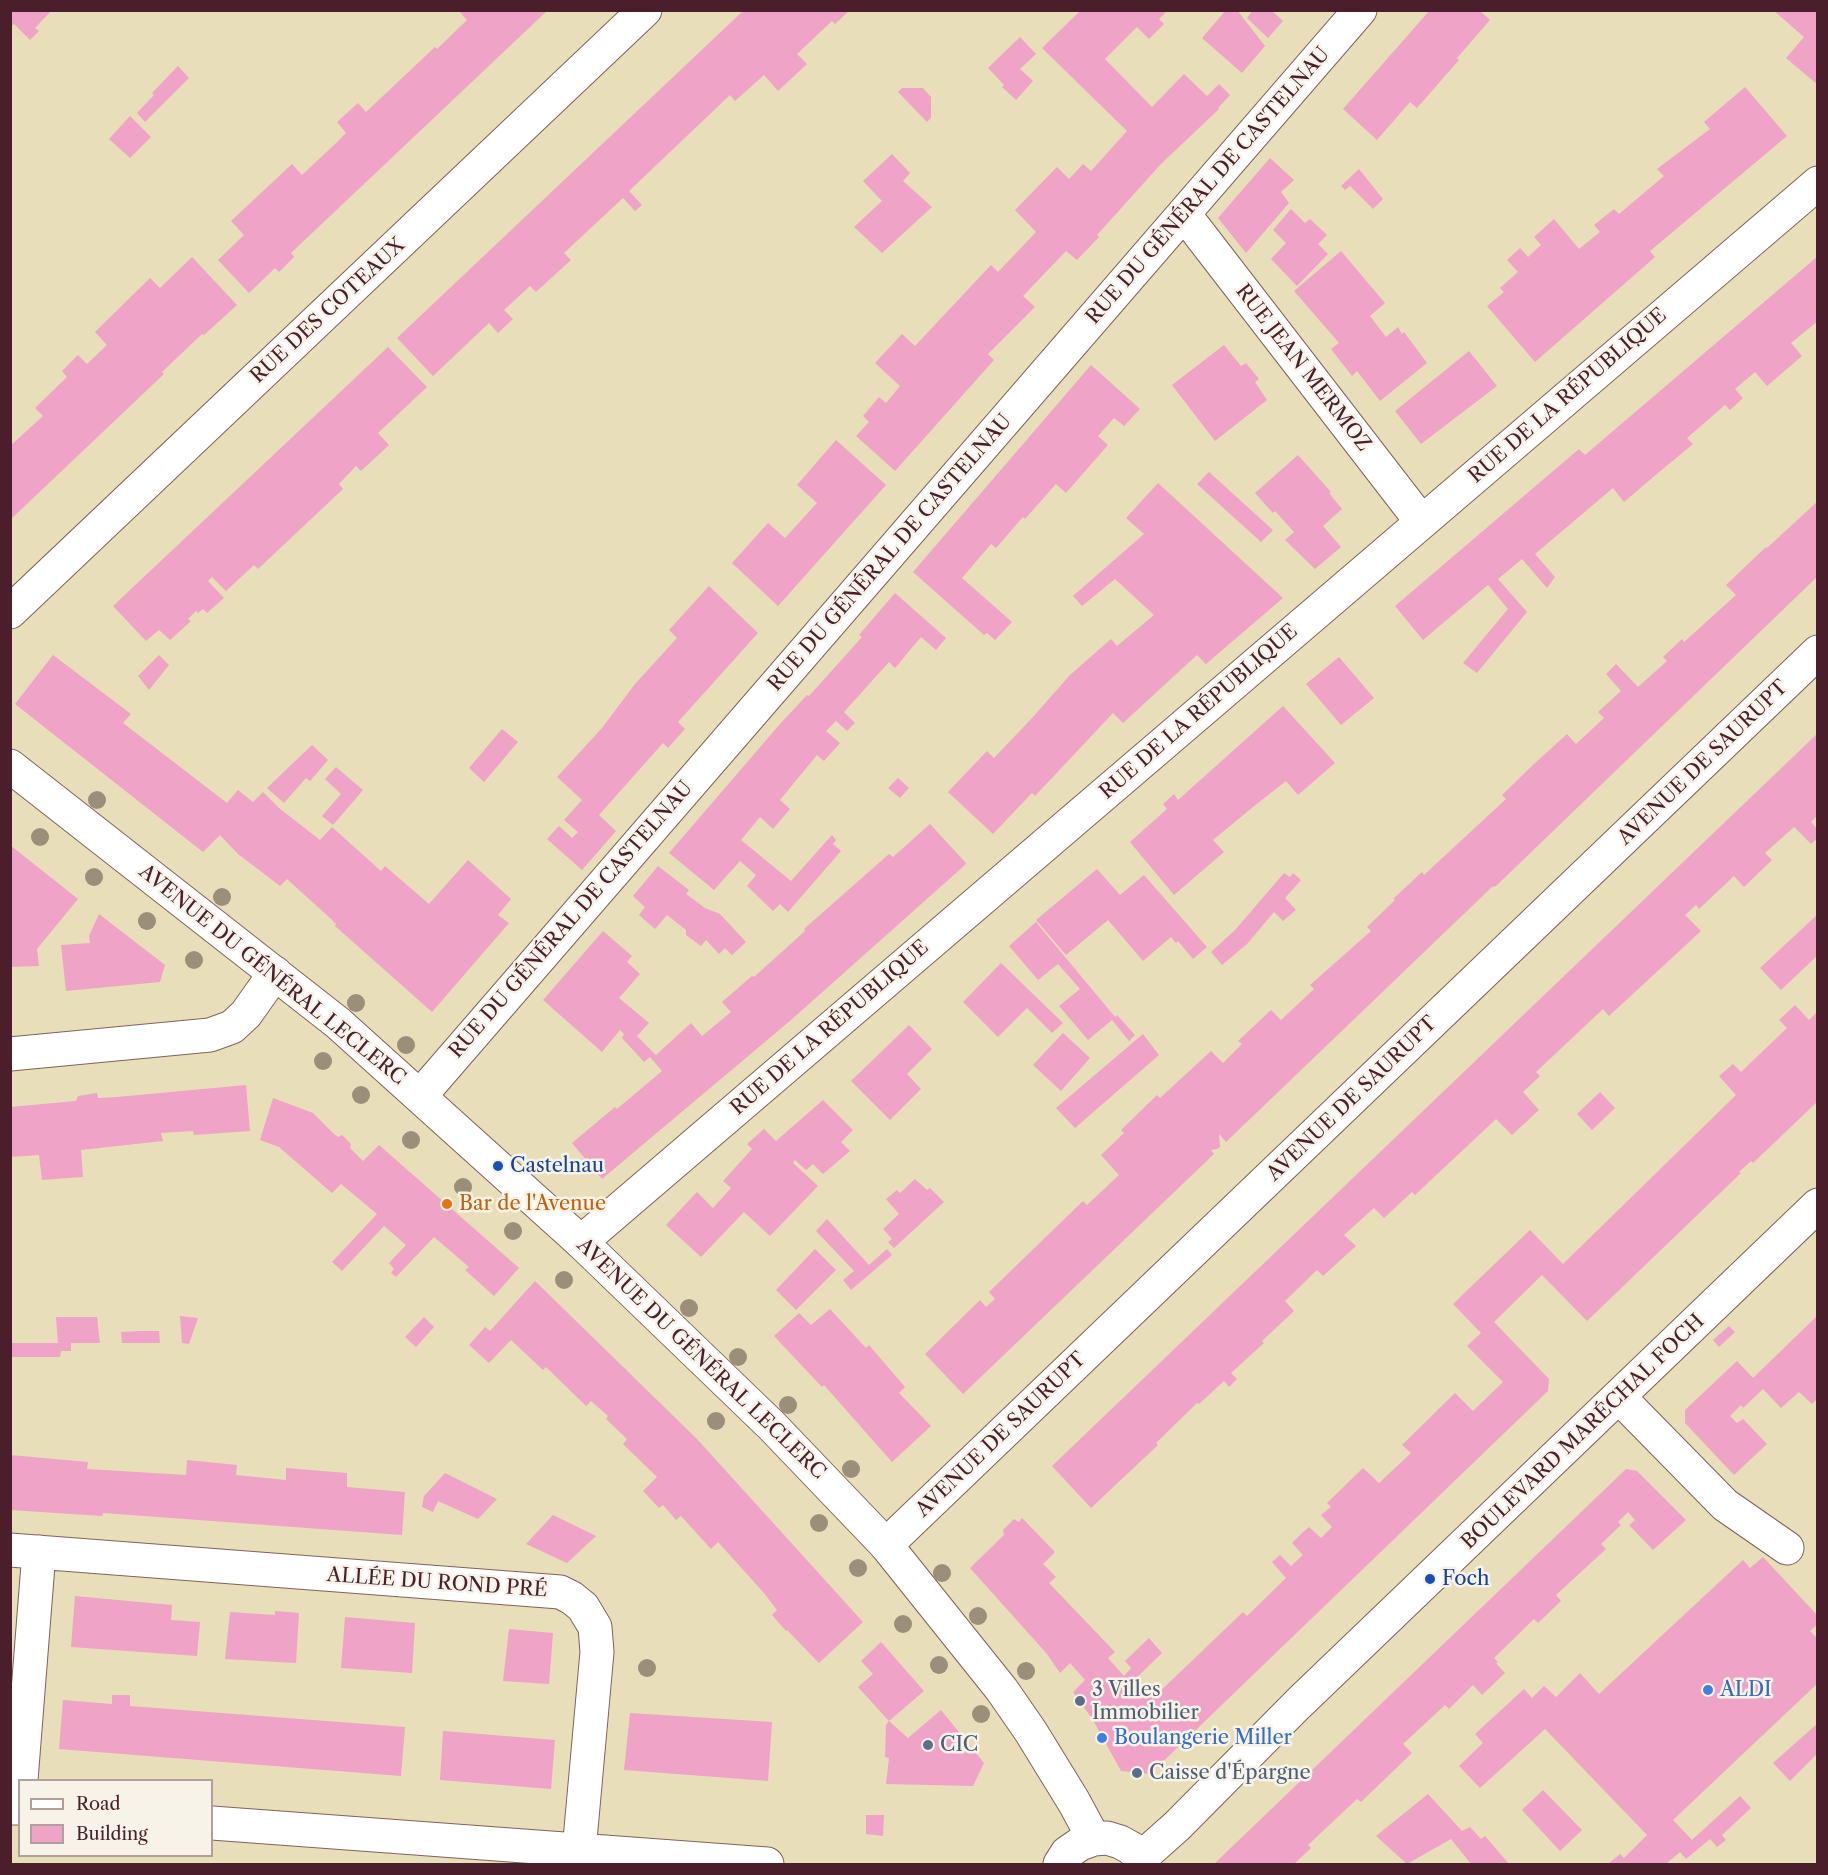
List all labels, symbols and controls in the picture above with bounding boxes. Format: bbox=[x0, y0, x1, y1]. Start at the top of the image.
street label: RUE DU GÉNÉRAL DE CASTELNAU bbox=[1081, 43, 1335, 329]
street label: RUE DES COTEAUX bbox=[246, 233, 410, 389]
street label: RUE JEAN MERMOZ bbox=[1230, 280, 1376, 456]
street label: RUE DE LA RÉPUBLIQUE bbox=[1464, 304, 1672, 488]
street label: RUE DU GÉNÉRAL DE CASTELNAU bbox=[763, 410, 1017, 696]
street label: RUE DE LA RÉPUBLIQUE bbox=[1095, 620, 1303, 804]
street label: AVENUE DE SAURUPT bbox=[1613, 676, 1793, 850]
street label: RUE DU GÉNÉRAL DE CASTELNAU bbox=[444, 777, 698, 1063]
street label: AVENUE DU GÉNÉRAL LECLERC bbox=[134, 860, 410, 1090]
street label: RUE DE LA RÉPUBLIQUE bbox=[726, 936, 934, 1120]
street label: AVENUE DE SAURUPT bbox=[1262, 1012, 1442, 1186]
place label: Castelnau bbox=[510, 1154, 604, 1178]
marker: Castelnau bbox=[491, 1159, 505, 1173]
place label: Bar de l'Avenue bbox=[459, 1192, 606, 1216]
marker: Bar de l'Avenue bbox=[440, 1197, 454, 1211]
street label: AVENUE DU GÉNÉRAL LECLERC bbox=[572, 1234, 830, 1484]
street label: BOULEVARD MARÉCHAL FOCH bbox=[1457, 1309, 1709, 1555]
street label: AVENUE DE SAURUPT bbox=[911, 1348, 1091, 1522]
street label: ALLÉE DU ROND PRÉ bbox=[326, 1563, 548, 1603]
place label: Foch bbox=[1442, 1567, 1489, 1591]
marker: Foch bbox=[1423, 1572, 1437, 1586]
place label: 3 Villes Immobilier bbox=[1092, 1678, 1199, 1725]
place label: ALDI bbox=[1720, 1678, 1771, 1702]
marker: ALDI bbox=[1701, 1683, 1715, 1697]
marker: 3 Villes Immobilier bbox=[1073, 1694, 1087, 1708]
place label: Boulangerie Miller bbox=[1114, 1726, 1292, 1750]
marker: Boulangerie Miller bbox=[1095, 1731, 1109, 1745]
place label: CIC bbox=[940, 1733, 978, 1757]
marker: CIC bbox=[921, 1738, 935, 1752]
place label: Caisse d'Épargne bbox=[1149, 1761, 1311, 1785]
marker: Caisse d'Épargne bbox=[1130, 1766, 1144, 1780]
legend bbox=[18, 1779, 213, 1857]
text: Road bbox=[76, 1793, 121, 1815]
text: Building bbox=[76, 1823, 148, 1845]

